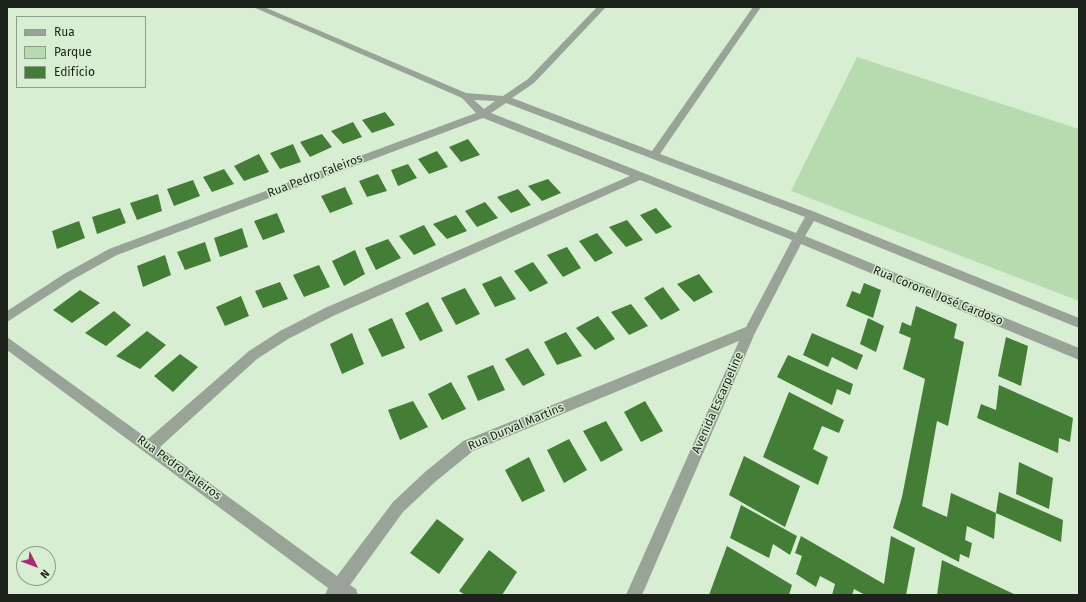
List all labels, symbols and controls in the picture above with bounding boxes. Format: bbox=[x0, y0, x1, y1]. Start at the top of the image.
legend bbox=[16, 16, 146, 88]
text: Rua bbox=[54, 25, 75, 39]
text: Parque bbox=[54, 45, 92, 59]
text: Edifício bbox=[54, 65, 95, 79]
street label: Rua Pedro Faleiros bbox=[265, 151, 365, 201]
street label: Rua Coronel José Cardoso bbox=[871, 263, 1005, 329]
street label: Avenida Escarpeline bbox=[689, 350, 747, 456]
street label: Rua Durval Martins bbox=[466, 400, 566, 454]
street label: Rua Pedro Faleiros bbox=[134, 433, 224, 503]
north arrow bbox=[16, 546, 56, 586]
text: N bbox=[37, 567, 52, 581]

